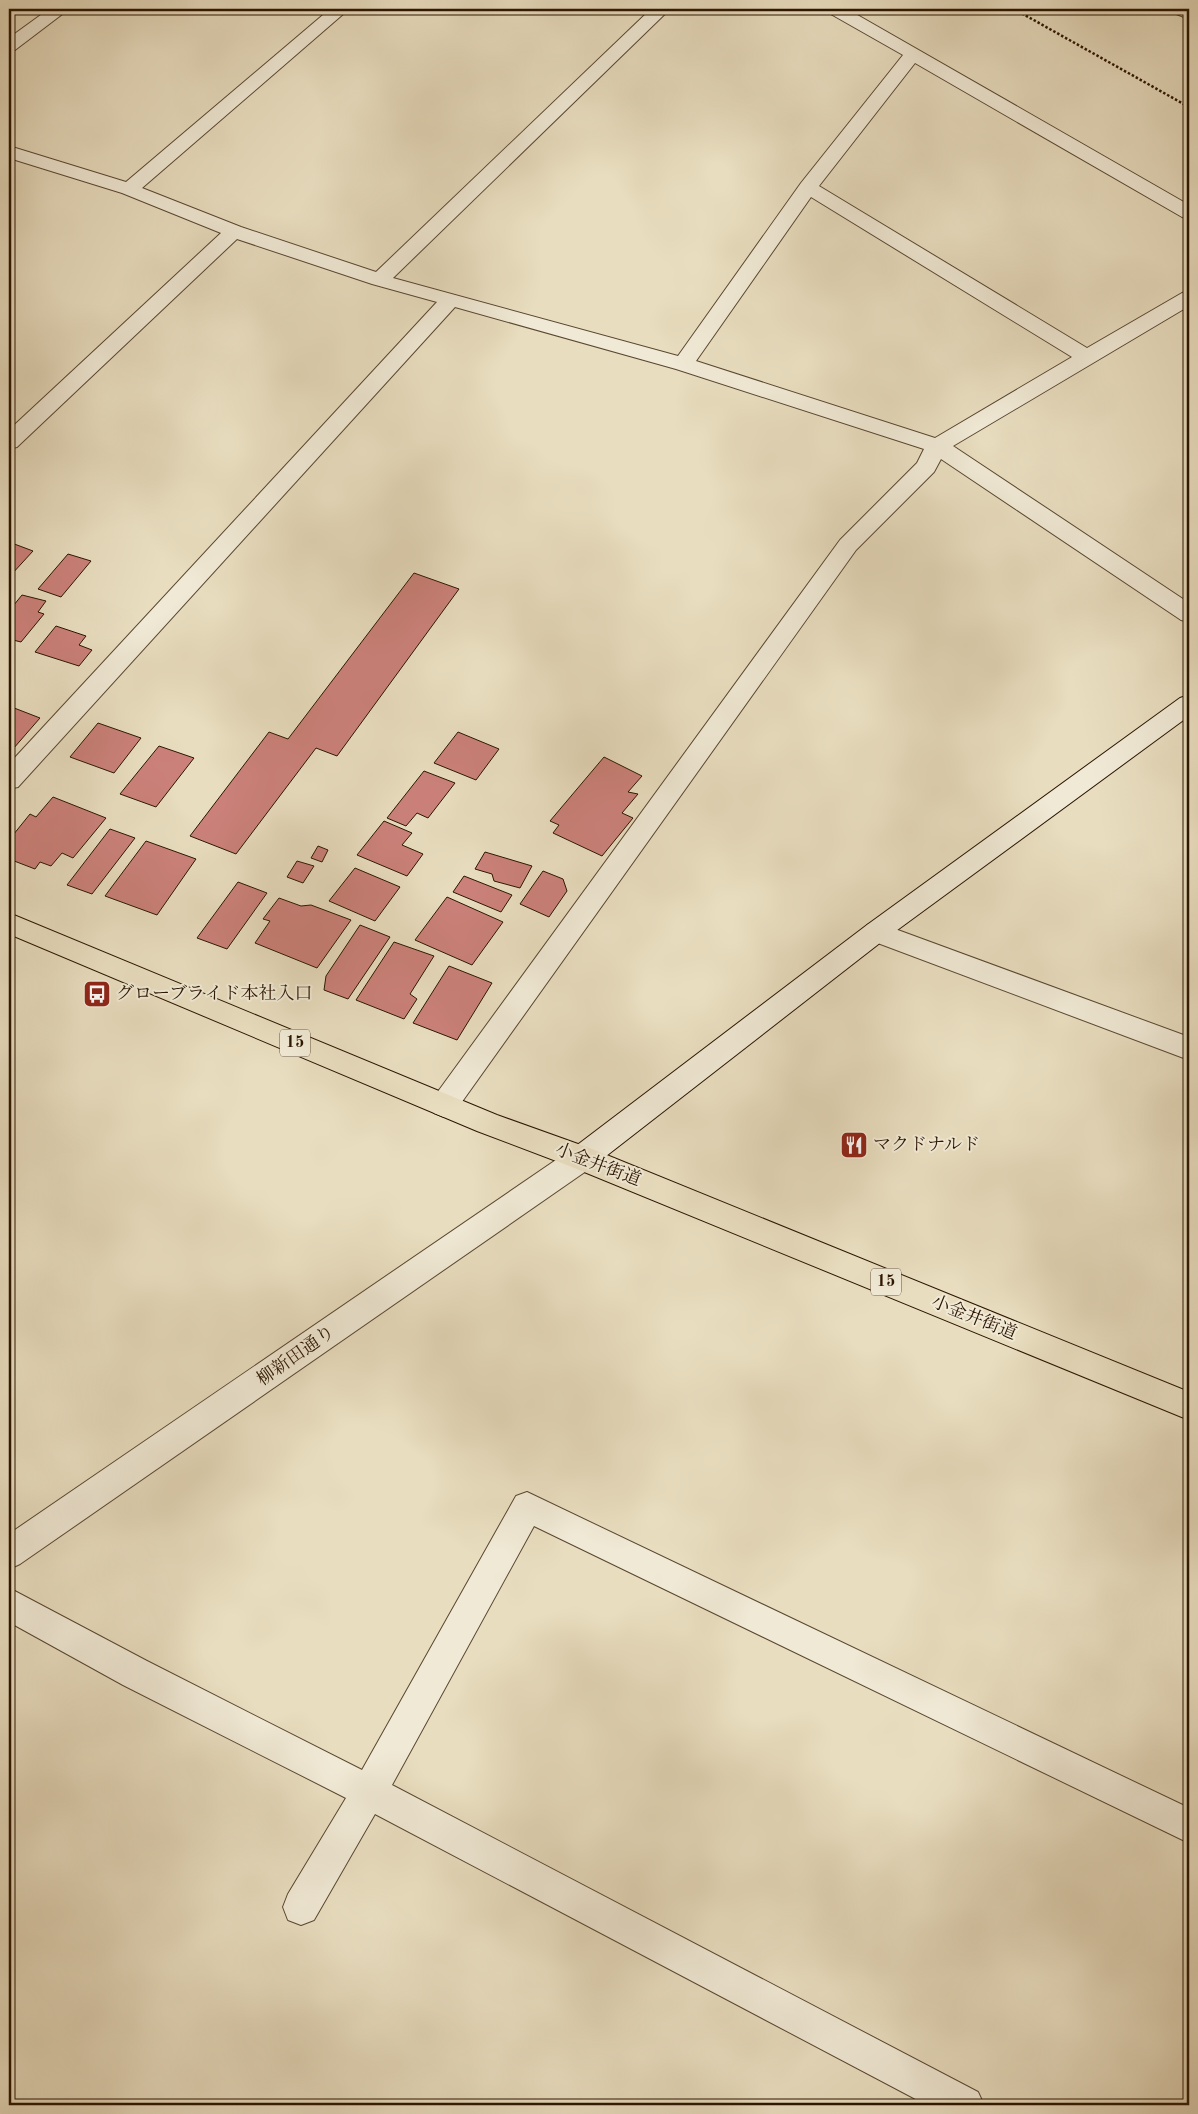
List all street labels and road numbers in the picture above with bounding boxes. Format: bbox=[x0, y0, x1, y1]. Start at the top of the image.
road number: 15 bbox=[280, 1030, 310, 1056]
street label: 小金井街道 bbox=[553, 1139, 644, 1190]
road number: 15 bbox=[871, 1268, 901, 1295]
street label: 小金井街道 bbox=[929, 1291, 1020, 1343]
street label: 柳新田通り bbox=[253, 1321, 338, 1389]

